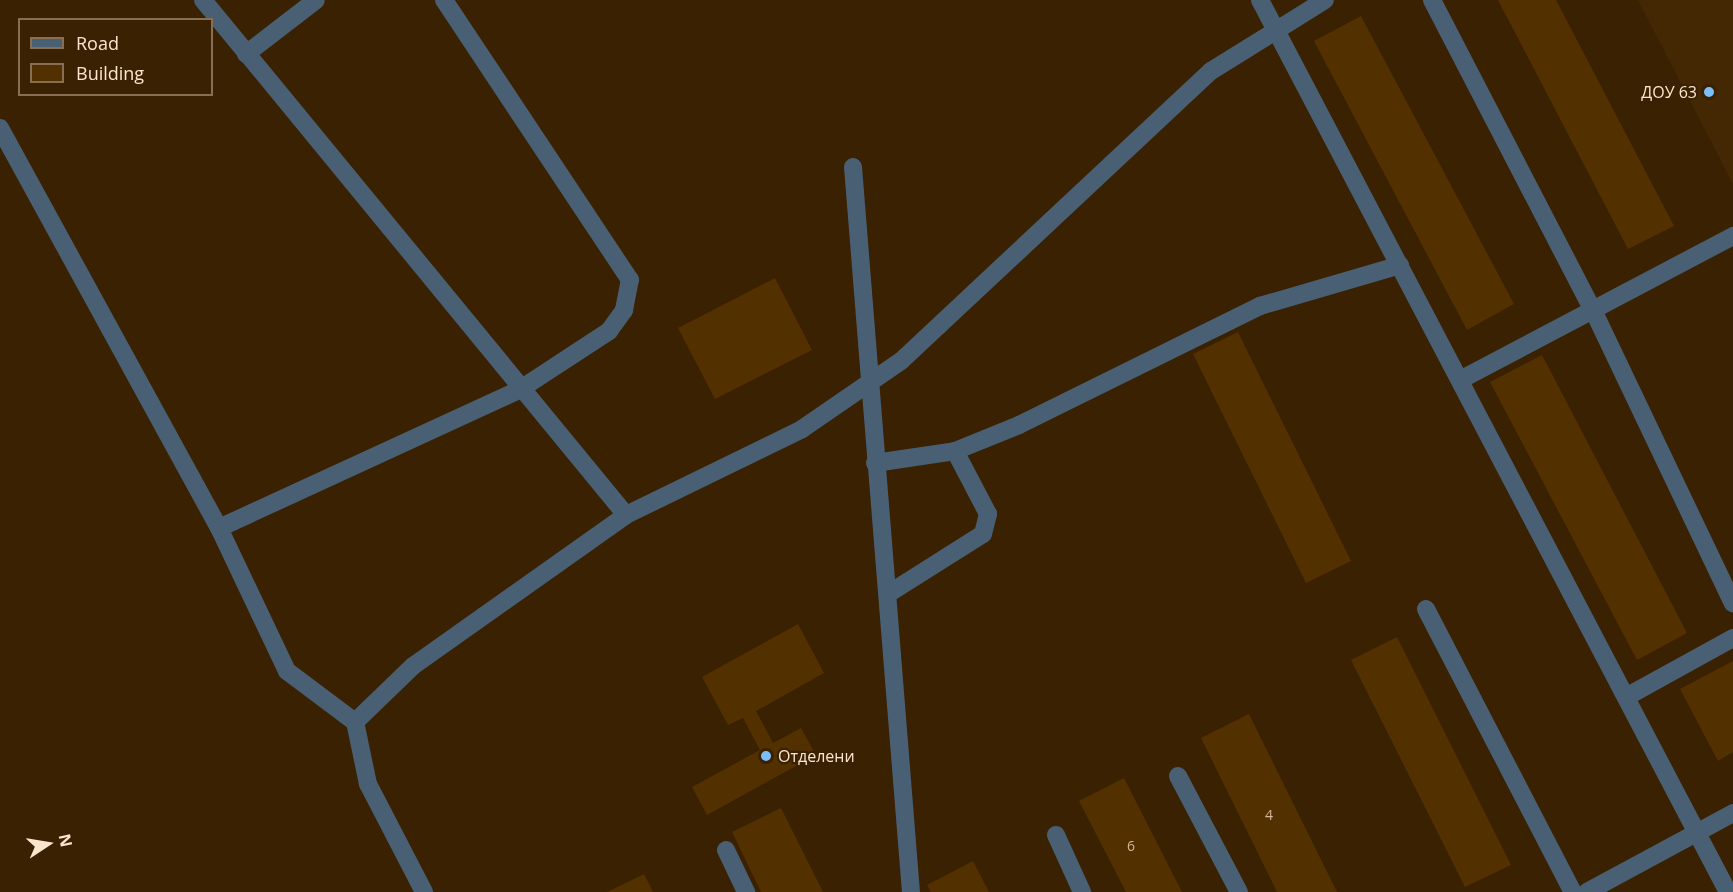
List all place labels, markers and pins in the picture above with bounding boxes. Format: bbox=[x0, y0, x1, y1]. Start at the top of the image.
place label: ДОУ 63 bbox=[1641, 82, 1697, 102]
marker: ДОУ 63 bbox=[1702, 85, 1716, 99]
place label: Отделени bbox=[778, 746, 855, 766]
marker: Отделени bbox=[759, 749, 773, 763]

